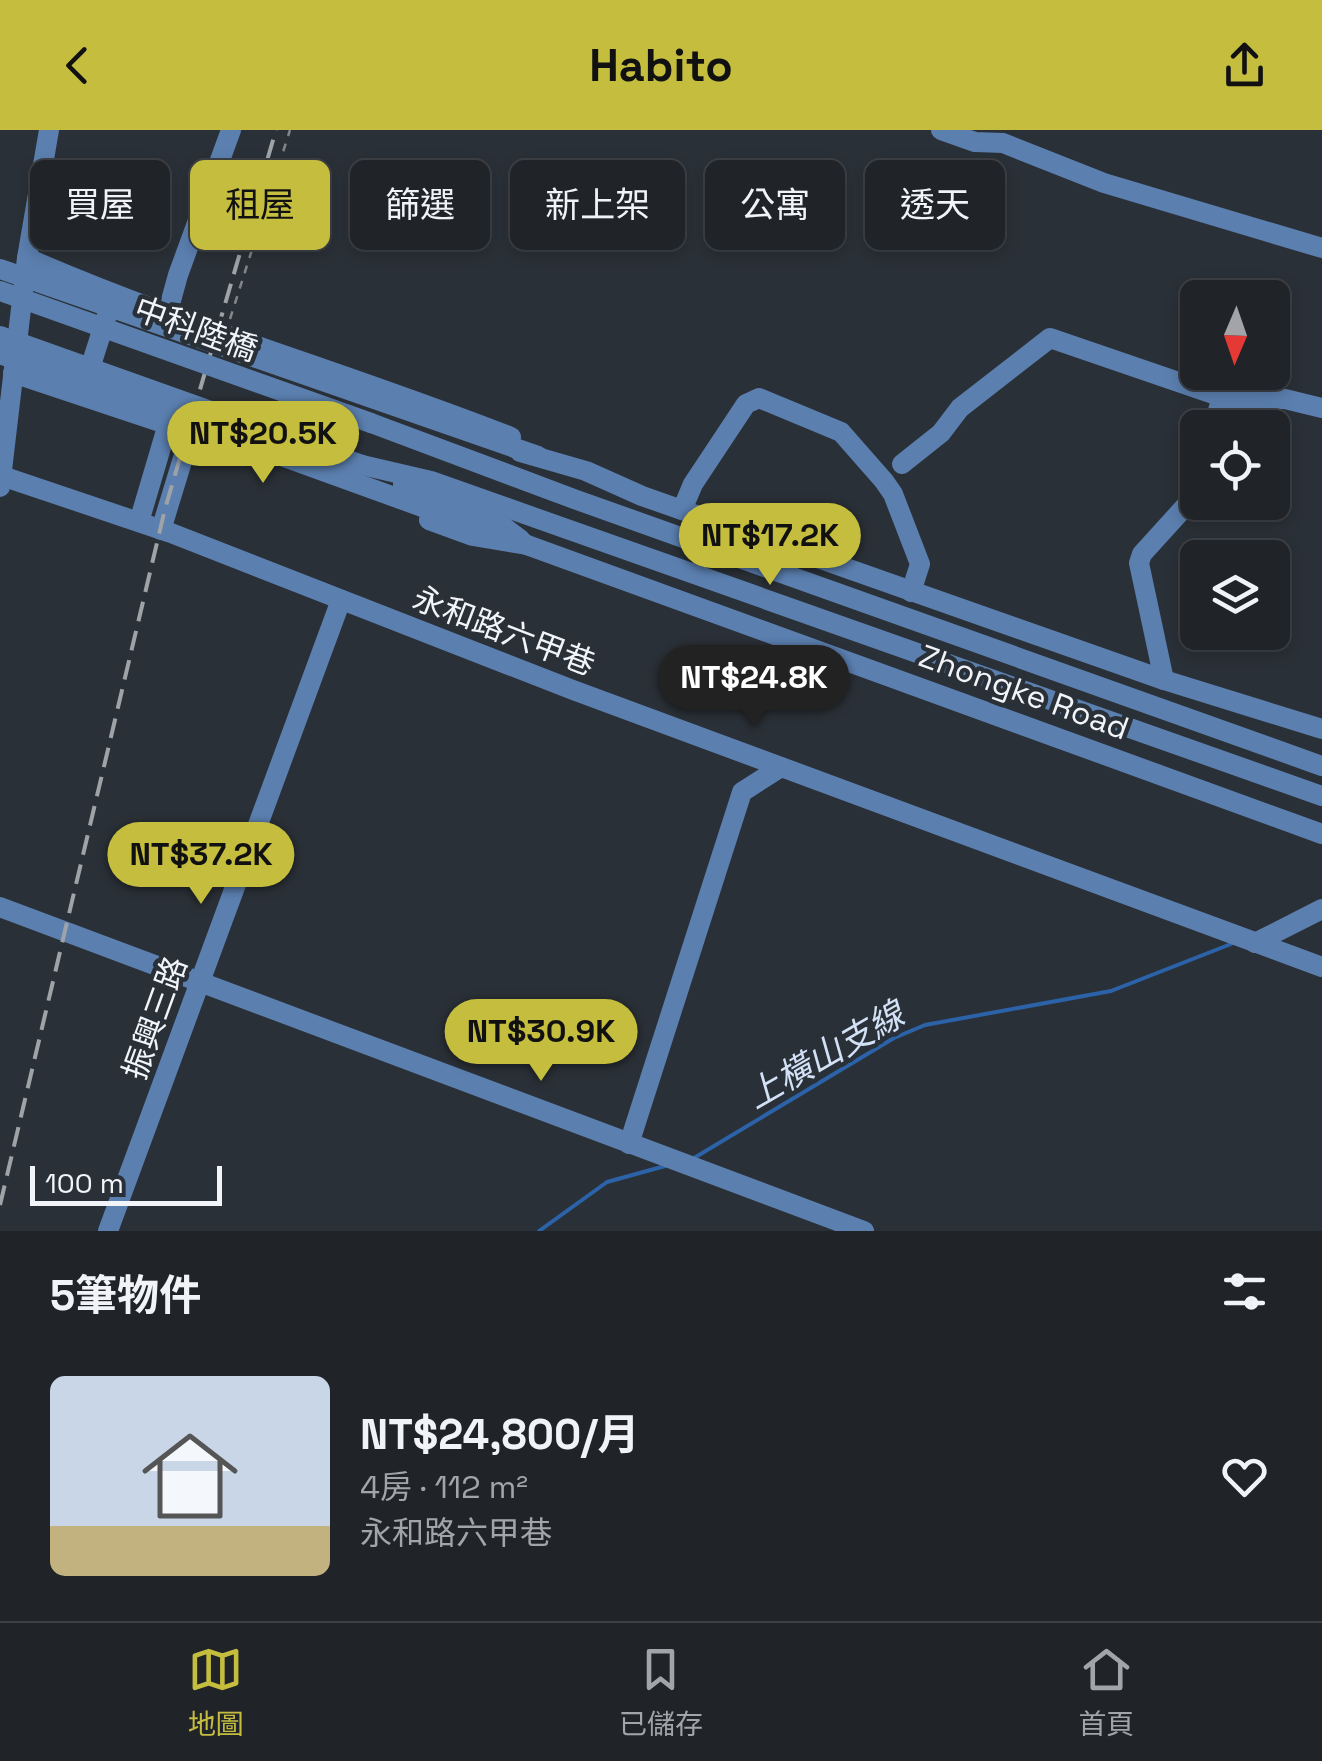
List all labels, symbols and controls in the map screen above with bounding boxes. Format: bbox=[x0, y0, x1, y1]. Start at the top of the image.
text: Habito bbox=[589, 37, 733, 94]
icon: back bbox=[50, 38, 105, 93]
icon: share bbox=[1217, 38, 1272, 93]
chip: 買屋 bbox=[30, 160, 170, 250]
chip: 租屋 bbox=[190, 160, 330, 250]
chip: 篩選 bbox=[350, 160, 490, 250]
chip: 新上架 bbox=[510, 160, 685, 250]
chip: 公寓 bbox=[705, 160, 845, 250]
chip: 透天 bbox=[865, 160, 1005, 250]
north arrow bbox=[1180, 280, 1290, 390]
map controls bbox=[1180, 280, 1290, 650]
street label: 中科陸橋 bbox=[129, 288, 263, 370]
pin: NT$20.5K bbox=[160, 401, 366, 486]
button: locate bbox=[1180, 410, 1290, 520]
text: NT$20.5K bbox=[189, 413, 337, 453]
pin: NT$17.2K bbox=[667, 503, 873, 588]
text: NT$17.2K bbox=[701, 515, 839, 555]
button: layers bbox=[1180, 540, 1290, 650]
street label: 永和路六甲巷 bbox=[407, 578, 601, 684]
street label: Zhongke Road bbox=[914, 636, 1134, 748]
pin: NT$24.8K bbox=[651, 645, 857, 730]
text: NT$24.8K bbox=[680, 657, 828, 697]
pin: NT$37.2K bbox=[98, 822, 304, 907]
text: NT$37.2K bbox=[129, 834, 273, 874]
street label: 振興三路 bbox=[114, 951, 196, 1085]
water label: 上橫山支線 bbox=[738, 990, 915, 1118]
pin: NT$30.9K bbox=[438, 999, 644, 1084]
text: NT$30.9K bbox=[467, 1011, 615, 1051]
scale bar bbox=[30, 1161, 222, 1206]
text: 100 m bbox=[45, 1165, 124, 1201]
icon: filters bbox=[1217, 1264, 1272, 1319]
text: 5筆物件 bbox=[50, 1269, 201, 1322]
text: NT$24,800/月 bbox=[360, 1408, 640, 1461]
icon: home bbox=[130, 1416, 250, 1536]
icon: heart bbox=[1217, 1449, 1272, 1504]
text: 4房 · 112 m² bbox=[360, 1467, 528, 1507]
text: 永和路六甲巷 bbox=[360, 1513, 552, 1553]
tab: 地圖 bbox=[188, 1642, 244, 1742]
tab: 已儲存 bbox=[619, 1642, 703, 1742]
tab: 首頁 bbox=[1078, 1642, 1134, 1742]

